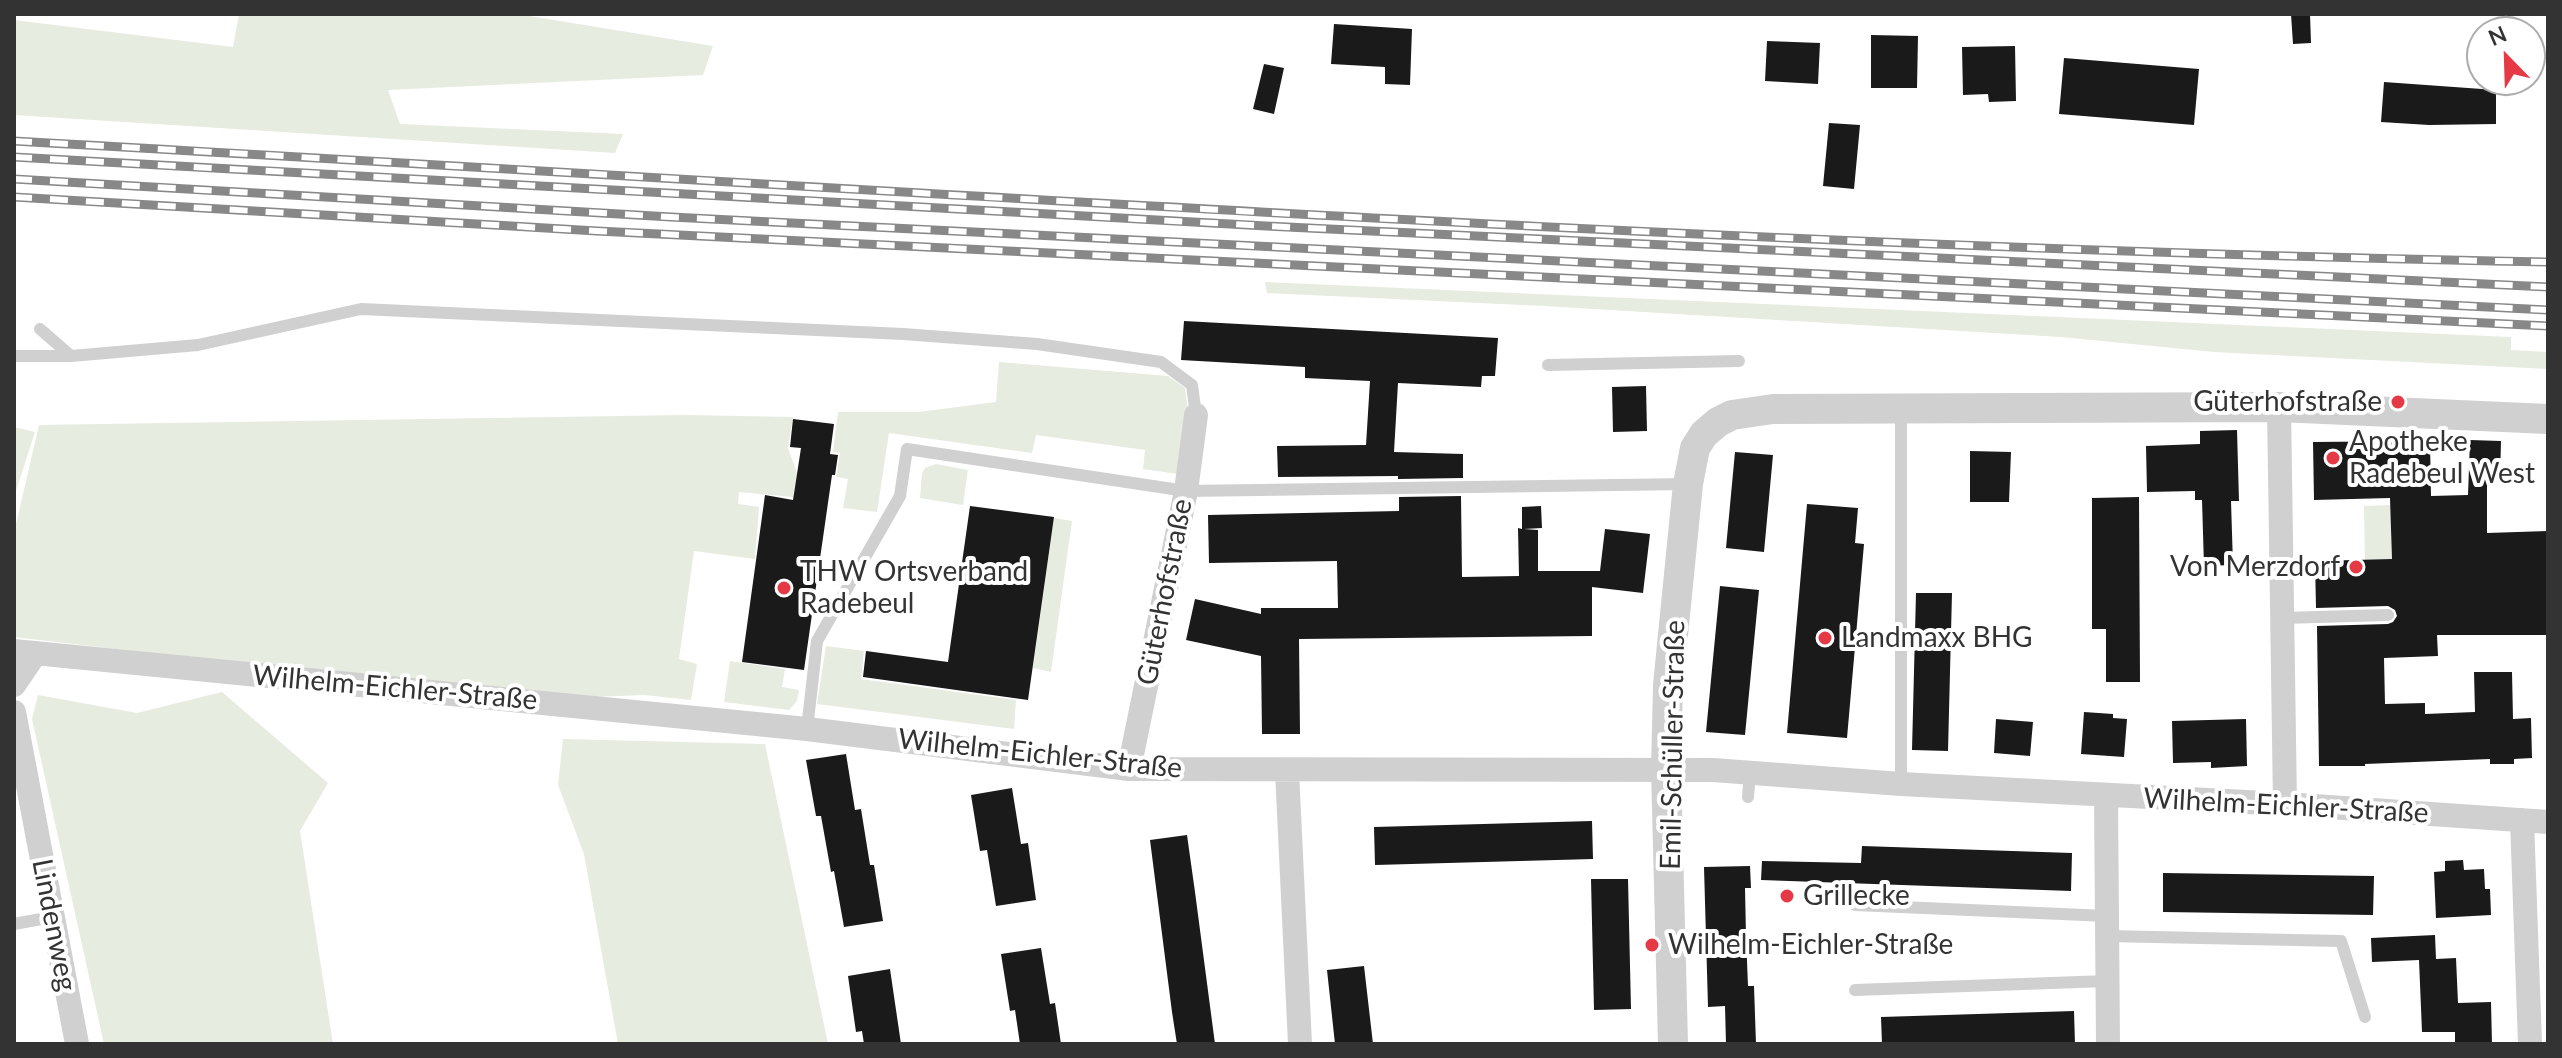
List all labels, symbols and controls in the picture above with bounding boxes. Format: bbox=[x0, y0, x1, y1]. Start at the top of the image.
north arrow bbox=[2466, 16, 2546, 96]
text: N bbox=[2484, 20, 2510, 51]
place label: Güterhofstraße bbox=[2193, 385, 2382, 419]
marker: Güterhofstraße bbox=[2389, 393, 2407, 411]
place label: Apotheke Radebeul West bbox=[2349, 425, 2535, 491]
marker: Apotheke Radebeul West bbox=[2324, 449, 2342, 467]
street label: Güterhofstraße bbox=[1130, 496, 1200, 688]
place label: Von Merzdorf bbox=[2170, 550, 2340, 584]
place label: THW Ortsverband Radebeul bbox=[800, 555, 1028, 621]
marker: Von Merzdorf bbox=[2347, 558, 2365, 576]
marker: THW Ortsverband Radebeul bbox=[775, 579, 793, 597]
street label: Emil-Schüller-Straße bbox=[1654, 620, 1692, 870]
place label: Landmaxx BHG bbox=[1841, 621, 2033, 655]
marker: Landmaxx BHG bbox=[1816, 629, 1834, 647]
street label: Wilhelm-Eichler-Straße bbox=[251, 659, 539, 717]
street label: Wilhelm-Eichler-Straße bbox=[896, 722, 1184, 786]
street label: Wilhelm-Eichler-Straße bbox=[2143, 782, 2429, 830]
street label: Lindenweg bbox=[25, 856, 83, 994]
place label: Grillecke bbox=[1803, 879, 1910, 913]
marker: Grillecke bbox=[1778, 887, 1796, 905]
place label: Wilhelm-Eichler-Straße bbox=[1668, 928, 1953, 962]
marker: Wilhelm-Eichler-Straße bbox=[1643, 936, 1661, 954]

